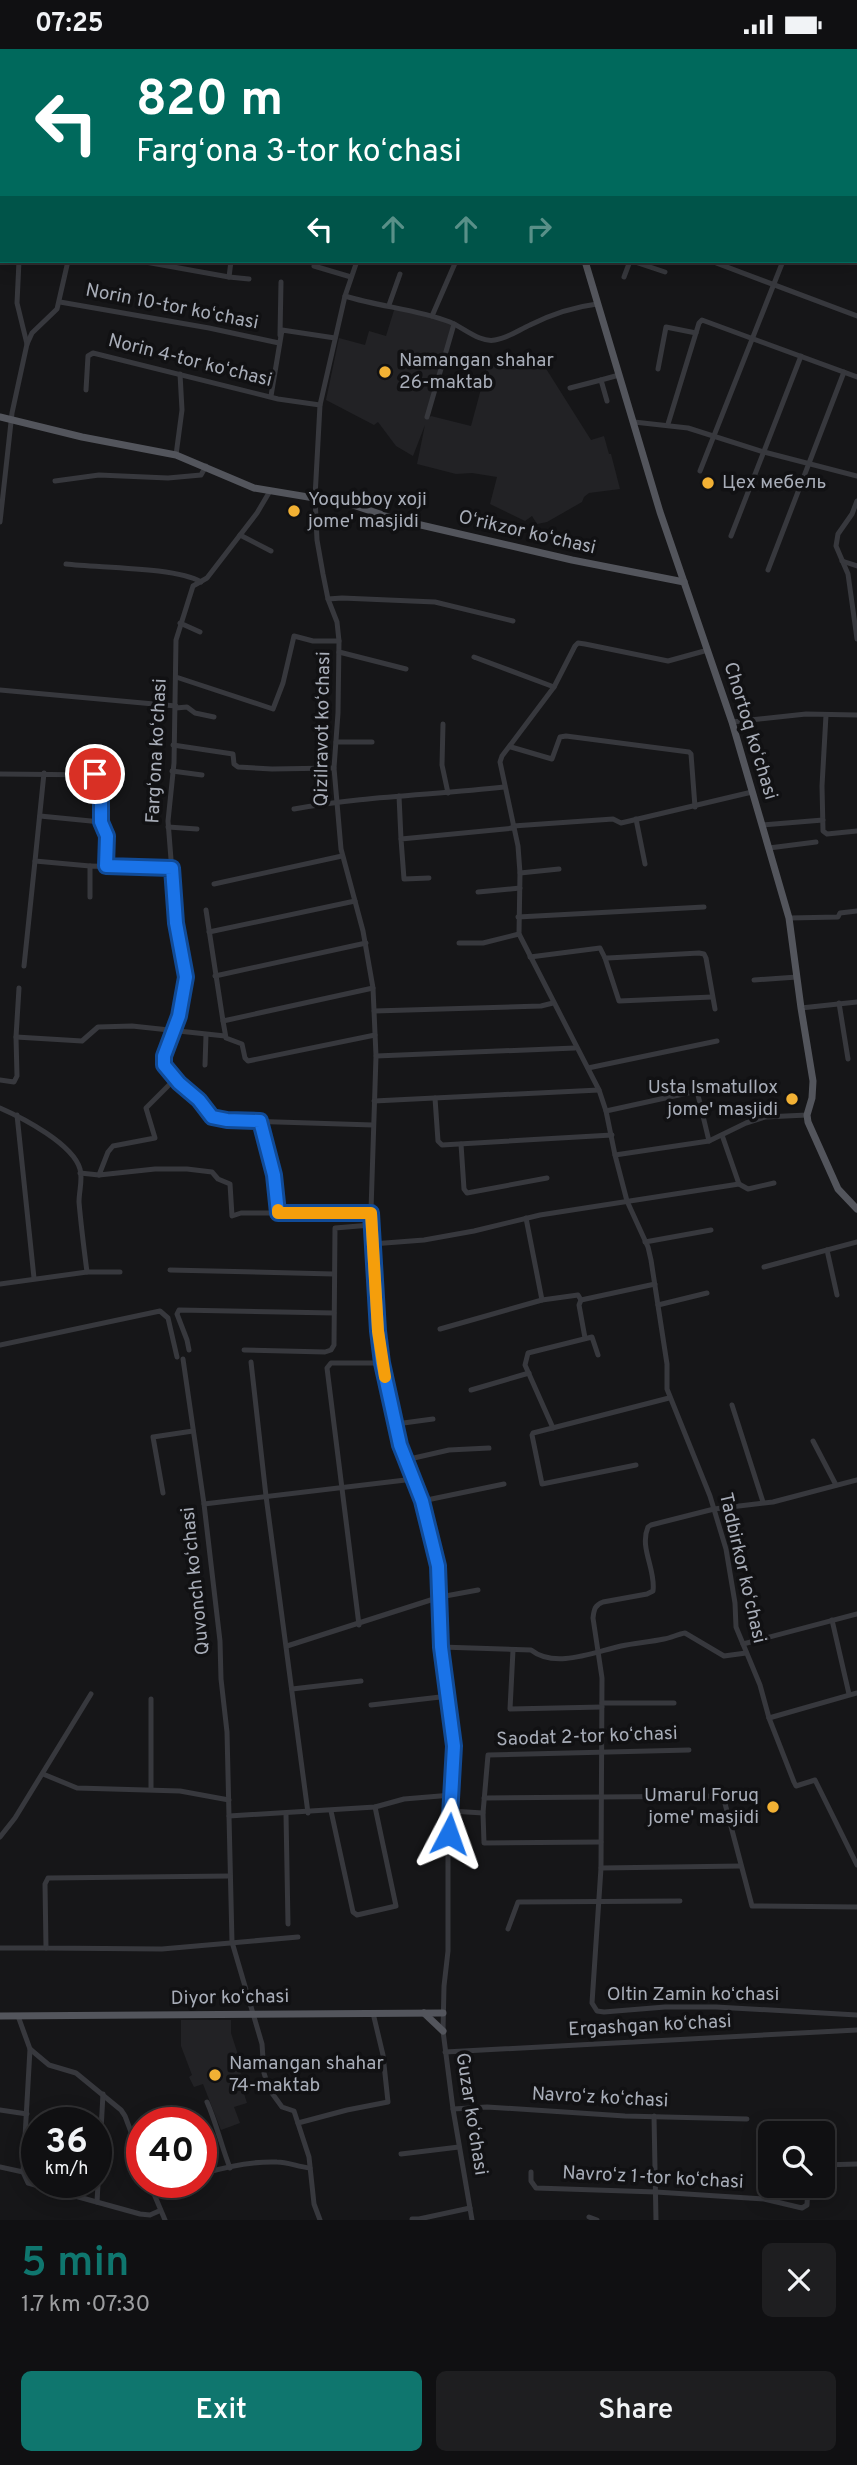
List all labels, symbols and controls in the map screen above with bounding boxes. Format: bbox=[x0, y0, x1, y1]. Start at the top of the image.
text: 07:25 bbox=[35, 8, 104, 41]
text: 820 m bbox=[136, 71, 283, 133]
icon: left bbox=[21, 77, 112, 168]
text: Fargʻona 3-tor koʻchasi bbox=[136, 133, 462, 173]
icon: left bbox=[301, 210, 339, 248]
icon: ahead bbox=[374, 210, 412, 248]
icon: ahead bbox=[447, 210, 485, 248]
icon: right bbox=[520, 210, 558, 248]
street label: Norin 10-tor koʻchasi bbox=[83, 278, 261, 336]
street label: Norin 4-tor koʻchasi bbox=[105, 329, 275, 393]
place label: Namangan shahar 26-maktab bbox=[399, 349, 554, 395]
marker: Namangan shahar 26-maktab bbox=[377, 364, 393, 380]
place label: Цех мебель bbox=[722, 471, 826, 495]
marker: Цех мебель bbox=[700, 475, 716, 491]
place label: Yoqubboy xoji jome' masjidi bbox=[307, 488, 427, 534]
marker: Yoqubboy xoji jome' masjidi bbox=[286, 503, 302, 519]
street label: Oʻrikzor koʻchasi bbox=[456, 506, 598, 560]
street label: Qizilravot koʻchasi bbox=[310, 651, 336, 807]
street label: Chortoq koʻchasi bbox=[718, 659, 782, 803]
street label: Fargʻona koʻchasi bbox=[141, 678, 173, 824]
pin bbox=[65, 744, 125, 804]
icon: arrive bbox=[76, 755, 114, 793]
place label: Usta Ismatullox jome' masjidi bbox=[648, 1076, 778, 1122]
marker: Usta Ismatullox jome' masjidi bbox=[784, 1091, 800, 1107]
street label: Tadbirkor koʻchasi bbox=[713, 1490, 771, 1646]
street label: Quvonch koʻchasi bbox=[176, 1506, 216, 1656]
street label: Saodat 2-tor koʻchasi bbox=[496, 1722, 678, 1752]
place label: Umarul Foruq jome' masjidi bbox=[644, 1784, 759, 1830]
position arrow bbox=[412, 1797, 486, 1871]
marker: Umarul Foruq jome' masjidi bbox=[765, 1799, 781, 1815]
street label: Oltin Zamin koʻchasi bbox=[607, 1983, 779, 2007]
street label: Diyor koʻchasi bbox=[171, 1985, 289, 2011]
street label: Ergashgan koʻchasi bbox=[568, 2010, 732, 2042]
street label: Guzar koʻchasi bbox=[449, 2051, 493, 2177]
place label: Namangan shahar 74-maktab bbox=[229, 2052, 384, 2098]
marker: Namangan shahar 74-maktab bbox=[207, 2067, 223, 2083]
street label: Navroʻz koʻchasi bbox=[531, 2082, 669, 2114]
speed limit sign: 40 bbox=[126, 2107, 217, 2198]
text: 36 bbox=[45, 2121, 88, 2165]
map controls bbox=[758, 2121, 835, 2198]
button: search bbox=[758, 2121, 835, 2198]
text: km/h bbox=[45, 2158, 88, 2181]
street label: Navroʻz 1-tor koʻchasi bbox=[562, 2161, 744, 2195]
text: 5 min bbox=[21, 2238, 129, 2291]
button: close bbox=[762, 2243, 836, 2317]
text: 1.7 km · 07:30 bbox=[21, 2291, 150, 2320]
button: Exit bbox=[21, 2371, 422, 2451]
button: Share bbox=[436, 2371, 836, 2451]

